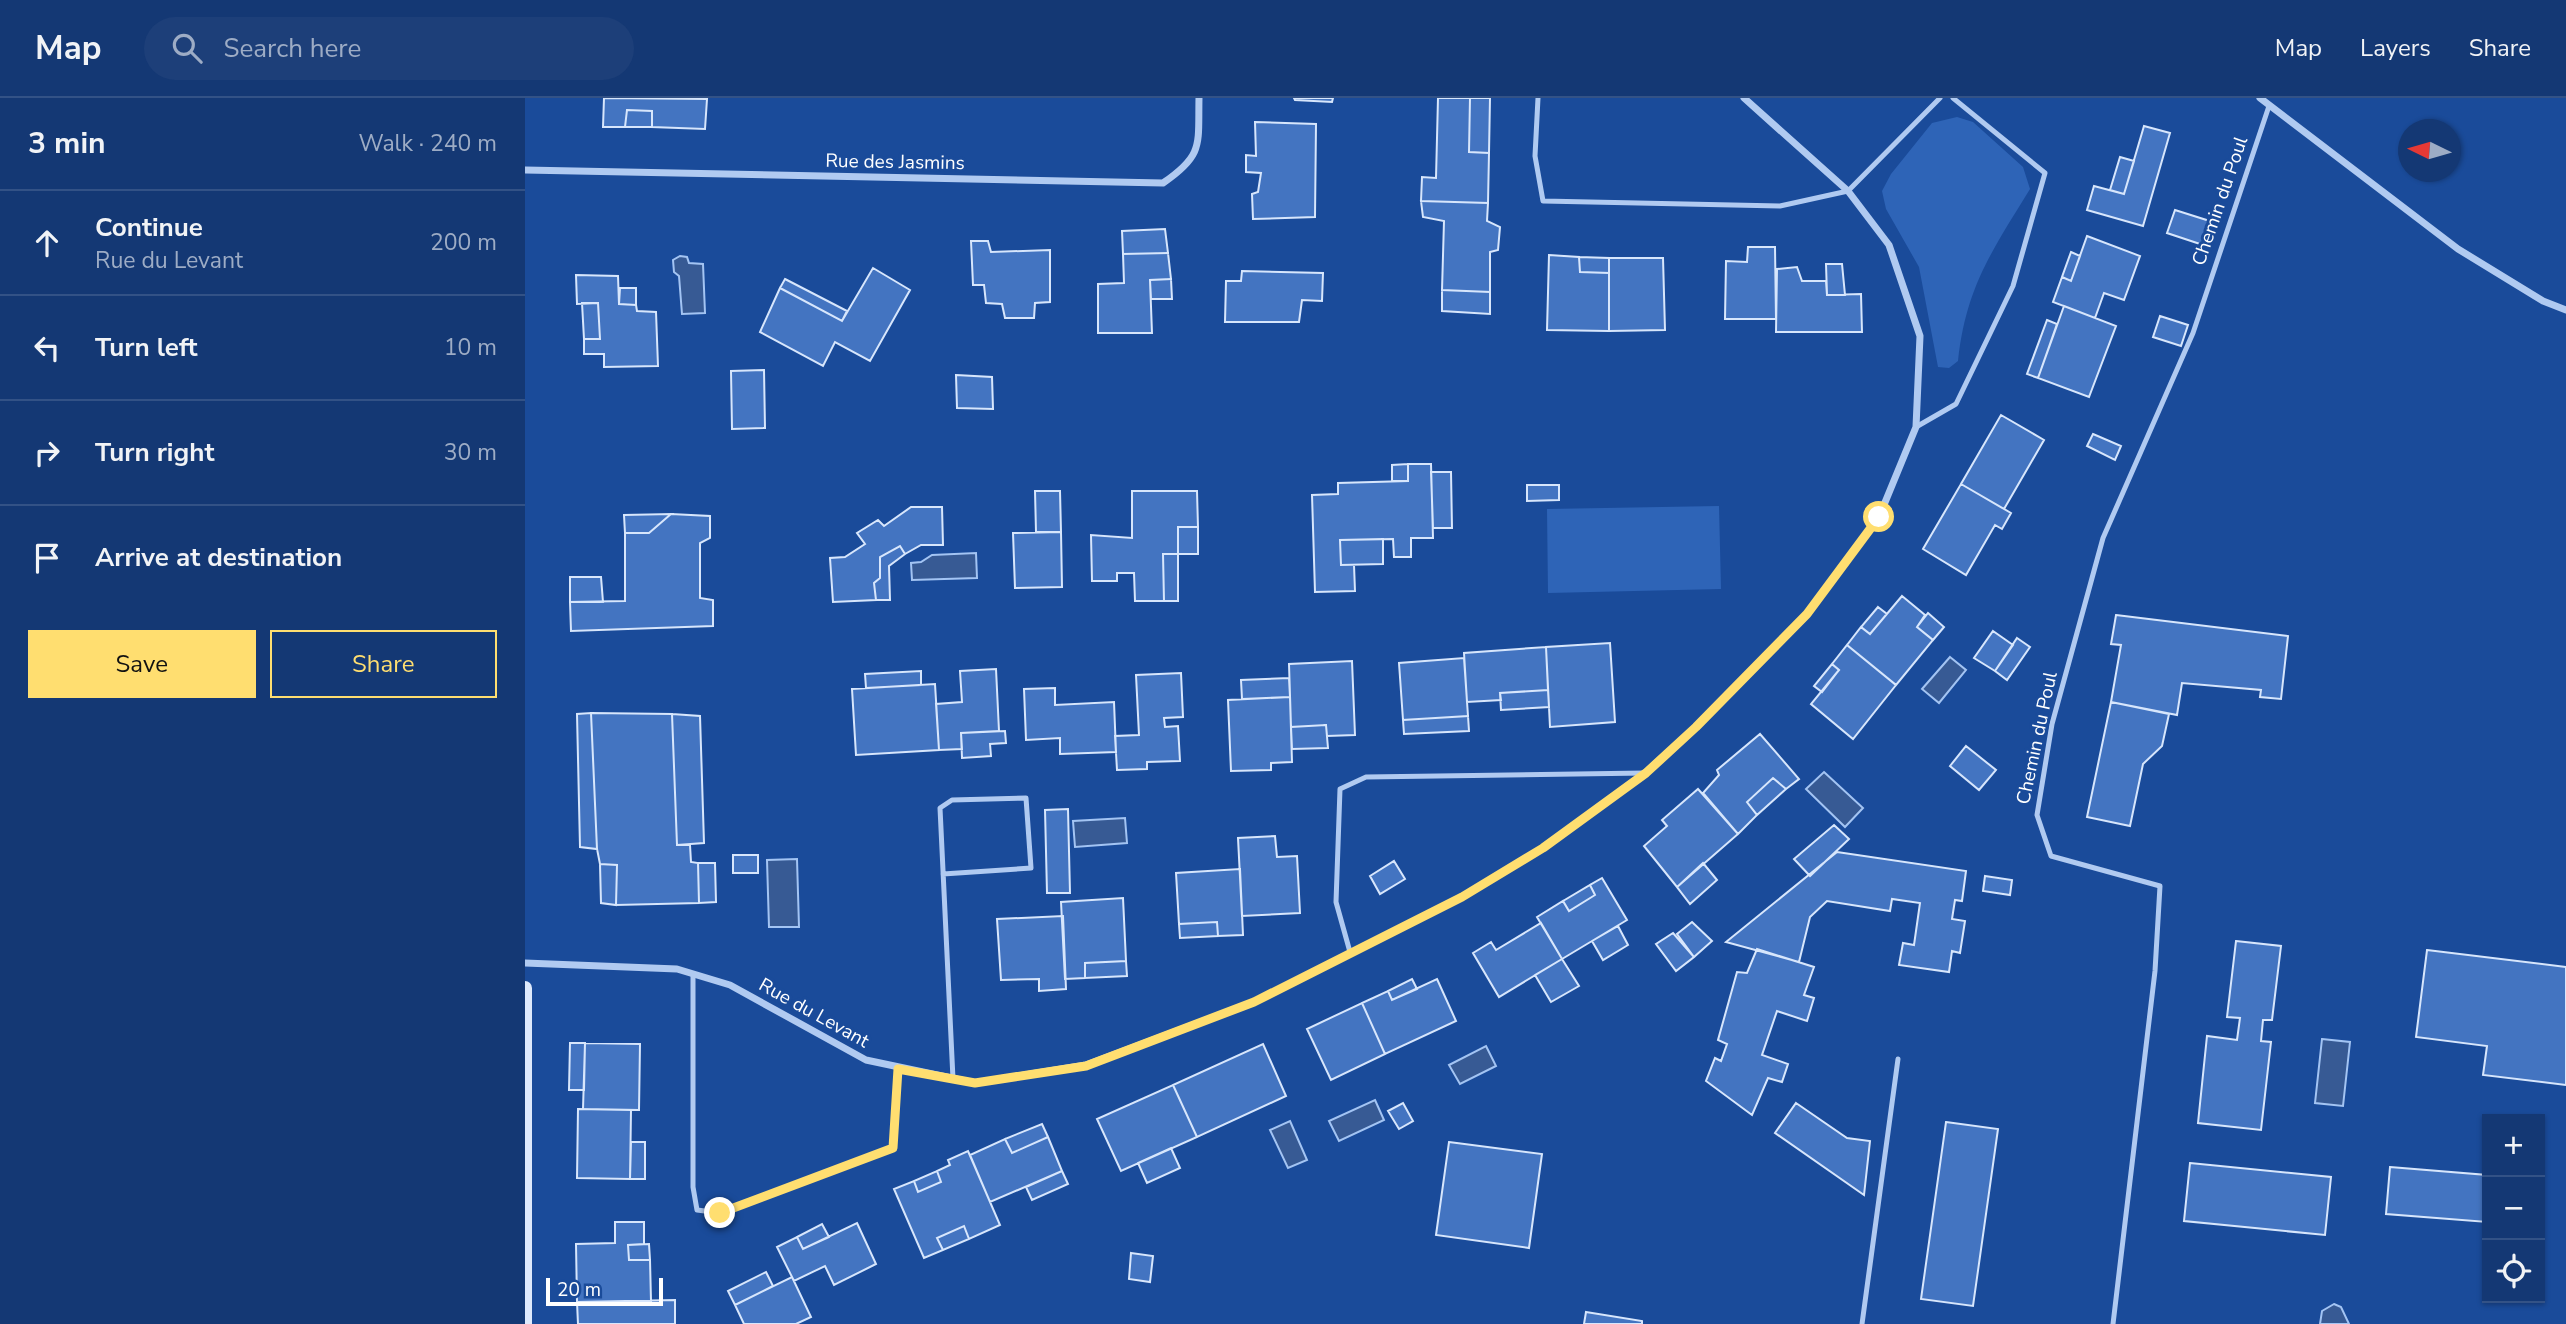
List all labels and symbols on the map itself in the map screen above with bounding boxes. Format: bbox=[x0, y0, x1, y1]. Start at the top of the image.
north arrow bbox=[2398, 119, 2461, 182]
street label: Chemin du Poul bbox=[2186, 133, 2254, 269]
street label: Rue des Jasmins bbox=[825, 148, 965, 176]
route start bbox=[1863, 501, 1894, 532]
street label: Chemin du Poul bbox=[2010, 669, 2064, 807]
street label: Rue du Levant bbox=[754, 972, 874, 1054]
route end bbox=[704, 1197, 735, 1228]
scale bar bbox=[546, 1275, 663, 1307]

